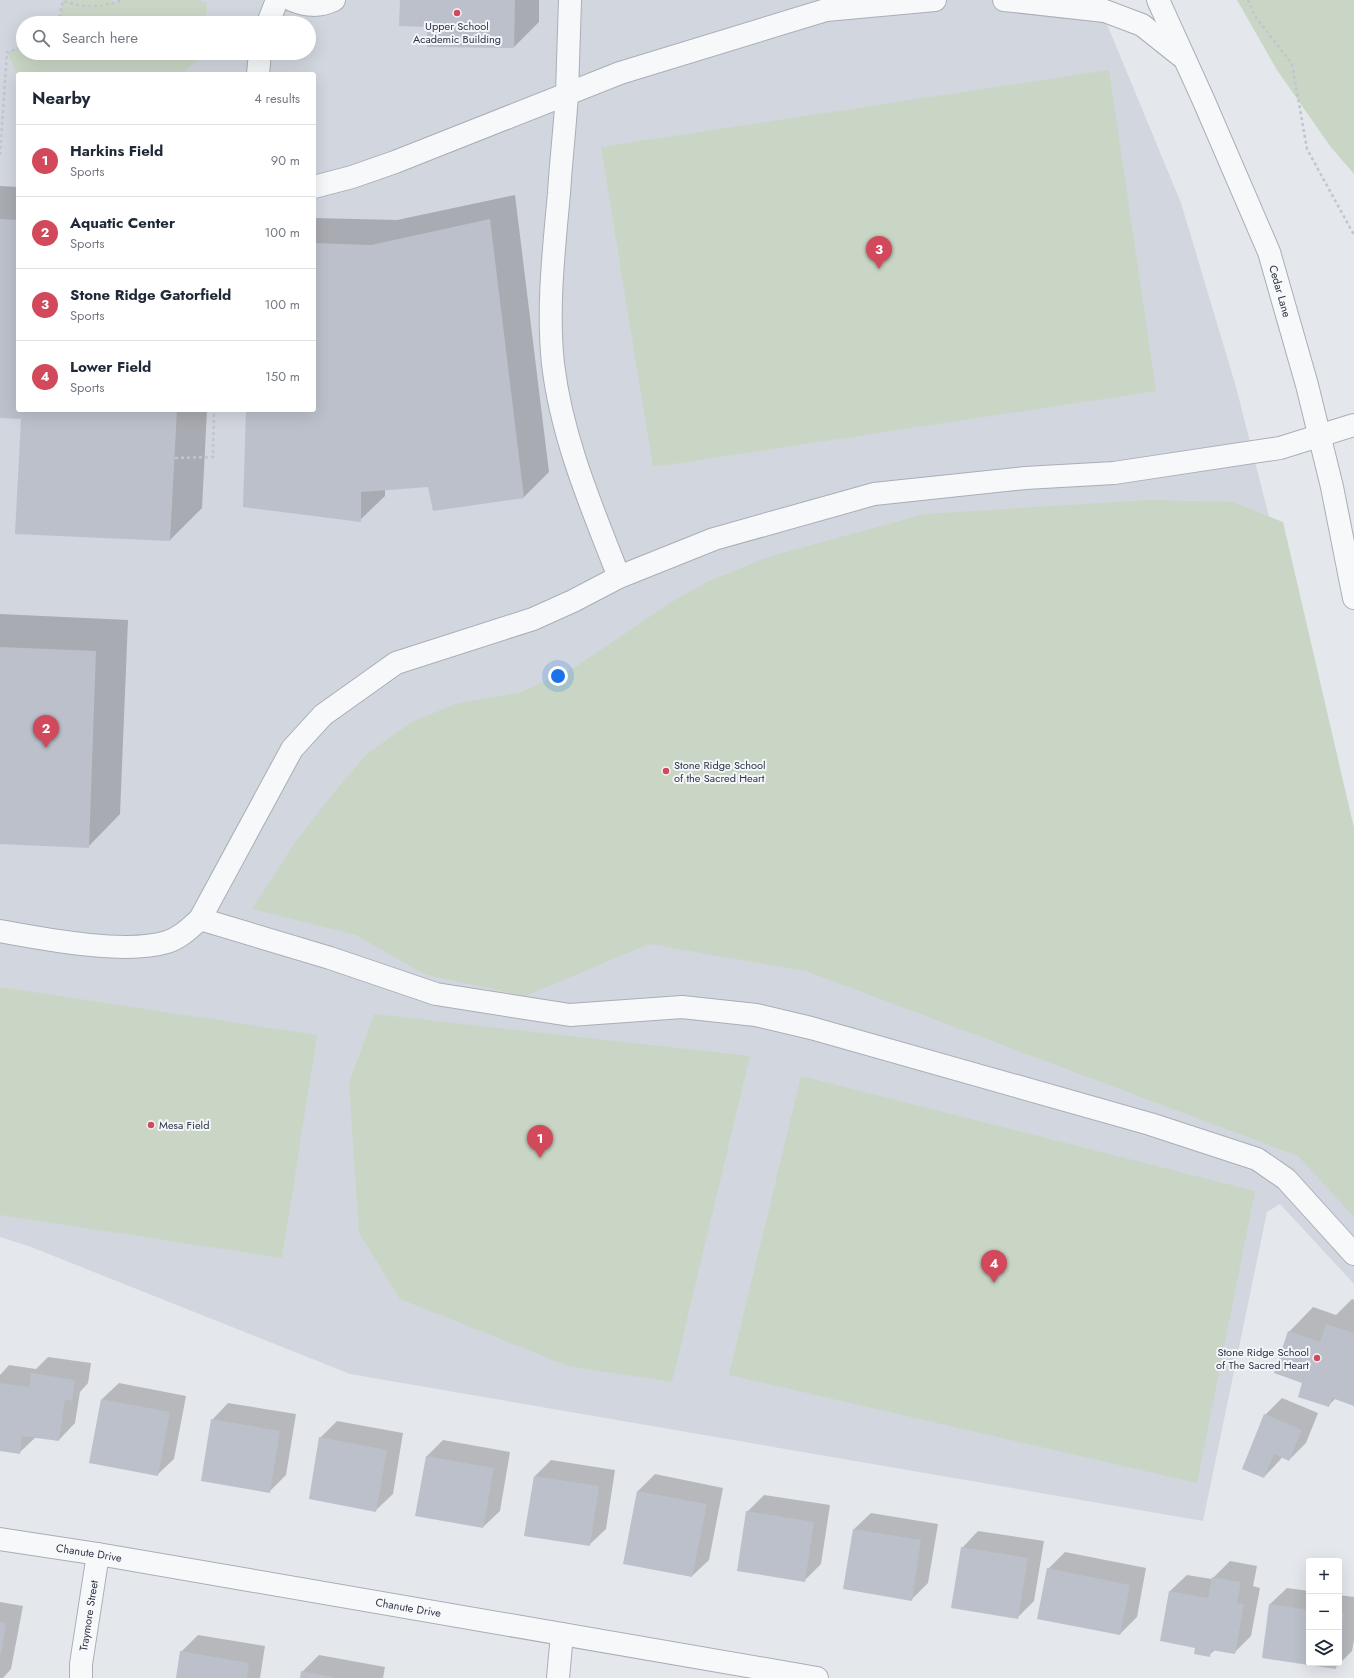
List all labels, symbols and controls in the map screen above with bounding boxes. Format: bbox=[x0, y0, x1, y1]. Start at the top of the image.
marker: Upper School Academic Building bbox=[452, 8, 462, 18]
search box bbox=[16, 16, 316, 60]
place label: Upper School Academic Building bbox=[413, 18, 501, 47]
icon: search bbox=[30, 27, 52, 49]
text: Search here bbox=[62, 27, 138, 49]
text: Nearby bbox=[32, 86, 90, 110]
text: 4 results bbox=[254, 89, 300, 108]
text: Harkins Field bbox=[70, 140, 163, 162]
text: 1 bbox=[42, 151, 48, 170]
text: 90 m bbox=[271, 151, 300, 170]
text: Sports bbox=[70, 162, 104, 181]
text: Aquatic Center bbox=[70, 212, 175, 234]
text: 2 bbox=[41, 223, 49, 242]
text: 100 m bbox=[265, 223, 300, 242]
text: Sports bbox=[70, 234, 104, 253]
pin: 3 bbox=[866, 236, 892, 269]
street label: Cedar Lane bbox=[1265, 263, 1295, 319]
text: Stone Ridge Gatorfield bbox=[70, 284, 231, 306]
text: 3 bbox=[41, 295, 49, 314]
text: 100 m bbox=[265, 295, 300, 314]
text: Sports bbox=[70, 306, 104, 325]
text: Lower Field bbox=[70, 356, 151, 378]
text: 4 bbox=[40, 367, 50, 386]
text: 150 m bbox=[265, 367, 300, 386]
text: Sports bbox=[70, 378, 104, 397]
your location bbox=[548, 666, 568, 686]
pin: 2 bbox=[33, 715, 59, 748]
place label: Stone Ridge School of the Sacred Heart bbox=[674, 757, 766, 786]
marker: Stone Ridge School of the Sacred Heart bbox=[661, 766, 671, 776]
place label: Mesa Field bbox=[159, 1117, 209, 1133]
marker: Mesa Field bbox=[146, 1120, 156, 1130]
pin: 1 bbox=[527, 1125, 553, 1158]
pin: 4 bbox=[981, 1250, 1007, 1283]
place label: Stone Ridge School of The Sacred Heart bbox=[1216, 1344, 1309, 1373]
marker: Stone Ridge School of The Sacred Heart bbox=[1312, 1353, 1322, 1363]
street label: Chanute Drive bbox=[55, 1540, 123, 1566]
map controls bbox=[1306, 1558, 1342, 1666]
button: + bbox=[1306, 1558, 1342, 1594]
street label: Traymore Street bbox=[75, 1579, 102, 1652]
street label: Chanute Drive bbox=[374, 1594, 443, 1621]
button: − bbox=[1306, 1594, 1342, 1630]
button: layers bbox=[1306, 1630, 1342, 1666]

